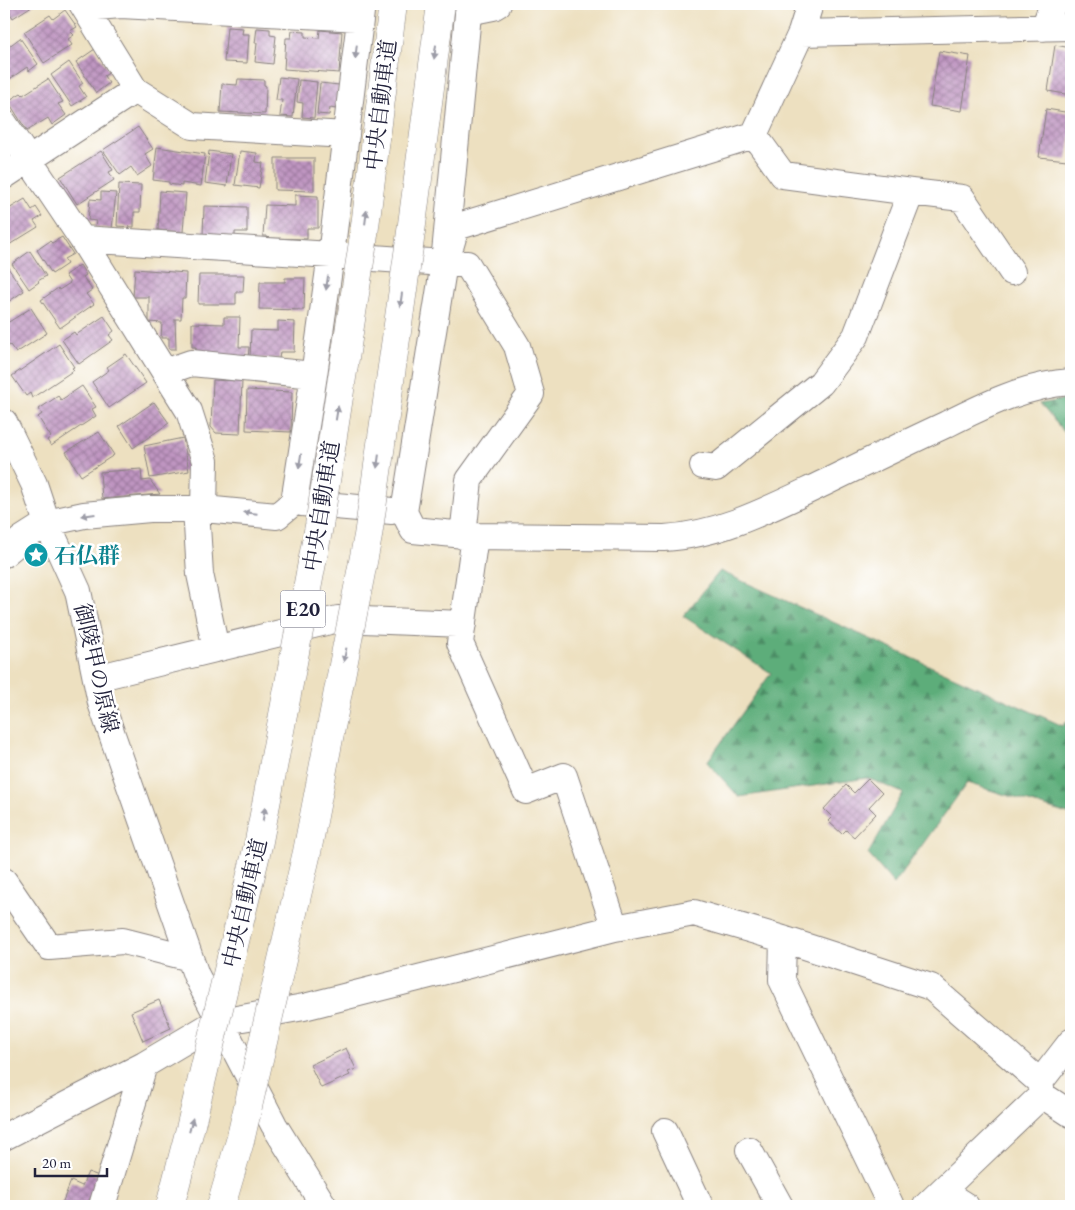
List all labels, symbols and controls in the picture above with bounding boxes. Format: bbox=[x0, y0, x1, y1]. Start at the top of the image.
street label: 中央自動車道 bbox=[358, 38, 403, 172]
one-way arrow bbox=[352, 44, 360, 60]
one-way arrow bbox=[430, 44, 438, 60]
one-way arrow bbox=[362, 209, 370, 225]
one-way arrow bbox=[323, 275, 331, 291]
one-way arrow bbox=[397, 292, 405, 308]
one-way arrow bbox=[333, 404, 341, 420]
street label: 中央自動車道 bbox=[297, 439, 346, 574]
one-way arrow bbox=[296, 453, 304, 469]
one-way arrow bbox=[374, 453, 382, 469]
one-way arrow bbox=[241, 509, 257, 517]
one-way arrow bbox=[79, 511, 95, 519]
place label: 石仏群 bbox=[54, 541, 120, 570]
place icon: 石仏群 bbox=[23, 542, 49, 568]
road number: E20 bbox=[280, 590, 326, 628]
street label: 御陵甲の原線 bbox=[68, 601, 125, 736]
one-way arrow bbox=[340, 648, 348, 664]
one-way arrow bbox=[261, 805, 269, 821]
street label: 中央自動車道 bbox=[216, 836, 273, 971]
one-way arrow bbox=[187, 1118, 195, 1133]
scale bar bbox=[35, 1145, 108, 1177]
text: 20 m bbox=[42, 1153, 71, 1172]

